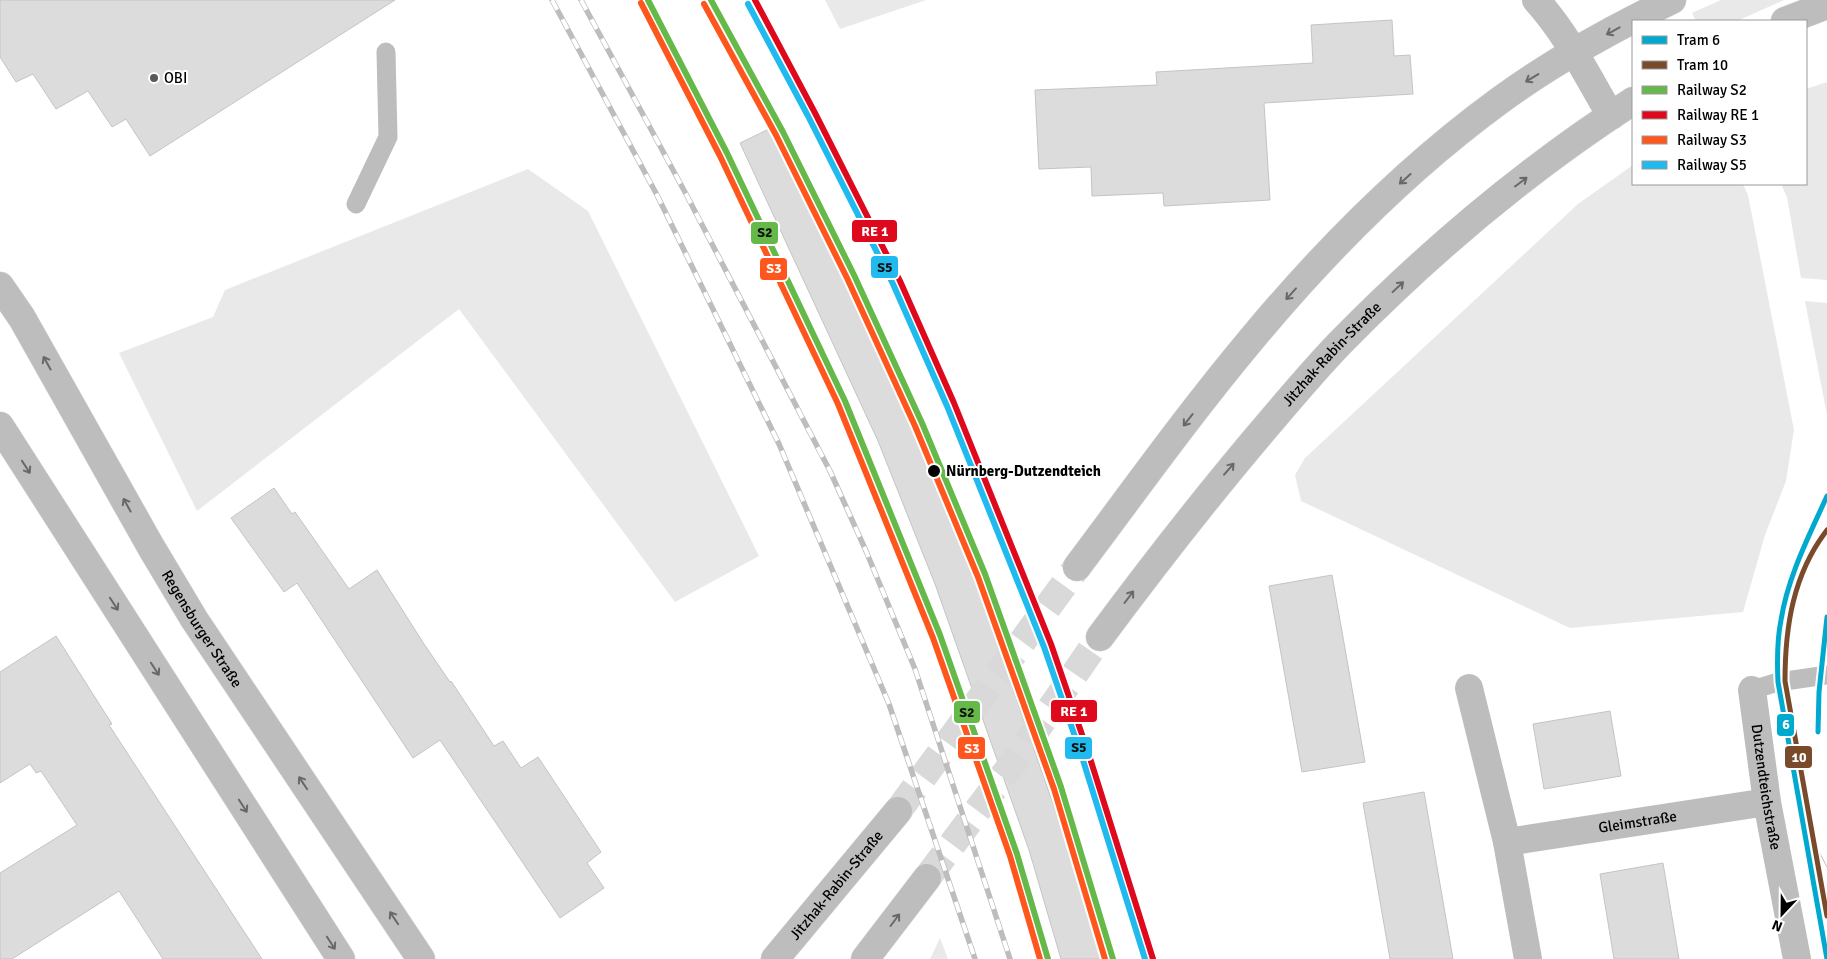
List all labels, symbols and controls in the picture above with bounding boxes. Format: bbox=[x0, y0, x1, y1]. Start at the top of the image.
legend bbox=[1632, 20, 1807, 185]
one-way arrow bbox=[1606, 27, 1621, 36]
text: Tram 6 bbox=[1677, 31, 1720, 49]
text: Tram 10 bbox=[1677, 56, 1728, 74]
place label: OBI bbox=[164, 69, 187, 87]
marker: OBI bbox=[148, 72, 160, 84]
one-way arrow bbox=[1526, 74, 1540, 84]
text: Railway S2 bbox=[1677, 81, 1747, 99]
text: Railway RE 1 bbox=[1677, 106, 1759, 124]
text: Railway S3 bbox=[1677, 131, 1747, 149]
text: Railway S5 bbox=[1677, 156, 1747, 174]
one-way arrow bbox=[1399, 173, 1412, 185]
one-way arrow bbox=[1514, 176, 1527, 187]
line badge: RE 1 bbox=[851, 219, 898, 243]
line badge: S2 bbox=[750, 221, 779, 245]
text: RE 1 bbox=[861, 223, 889, 240]
text: S2 bbox=[757, 224, 773, 241]
line badge: S5 bbox=[870, 255, 899, 279]
line badge: S3 bbox=[759, 257, 788, 281]
text: S5 bbox=[877, 259, 893, 276]
text: S3 bbox=[766, 260, 782, 277]
one-way arrow bbox=[1391, 281, 1404, 293]
one-way arrow bbox=[1285, 287, 1296, 300]
street label: Jitzhak-Rabin-Straße bbox=[1278, 298, 1385, 410]
one-way arrow bbox=[42, 357, 52, 371]
one-way arrow bbox=[1183, 413, 1193, 427]
one-way arrow bbox=[22, 460, 32, 474]
place label: Nürnberg-Dutzendteich bbox=[946, 462, 1101, 480]
marker: Nürnberg-Dutzendteich bbox=[926, 463, 942, 479]
one-way arrow bbox=[1223, 463, 1235, 476]
one-way arrow bbox=[121, 498, 131, 513]
street label: Regensburger Straße bbox=[158, 567, 246, 691]
one-way arrow bbox=[1124, 590, 1134, 604]
one-way arrow bbox=[109, 597, 119, 611]
one-way arrow bbox=[151, 662, 161, 676]
line badge: RE 1 bbox=[1050, 699, 1098, 723]
line badge: S2 bbox=[953, 700, 981, 724]
text: RE 1 bbox=[1060, 703, 1088, 720]
text: S2 bbox=[959, 704, 975, 721]
line badge: 6 bbox=[1776, 713, 1795, 737]
text: 6 bbox=[1782, 716, 1790, 733]
street label: Dutzendteichstraße bbox=[1748, 723, 1785, 851]
line badge: S3 bbox=[957, 736, 986, 760]
line badge: S5 bbox=[1064, 736, 1093, 760]
text: S5 bbox=[1071, 739, 1087, 756]
text: S3 bbox=[964, 740, 980, 757]
line badge: 10 bbox=[1784, 745, 1813, 769]
text: 10 bbox=[1791, 749, 1807, 766]
one-way arrow bbox=[298, 777, 308, 791]
one-way arrow bbox=[238, 799, 248, 813]
street label: Gleimstraße bbox=[1597, 807, 1678, 837]
street label: Jitzhak-Rabin-Straße bbox=[786, 827, 887, 943]
north arrow bbox=[1757, 889, 1807, 939]
one-way arrow bbox=[388, 912, 398, 926]
one-way arrow bbox=[889, 914, 900, 927]
text: N bbox=[1770, 916, 1785, 935]
one-way arrow bbox=[326, 936, 336, 950]

